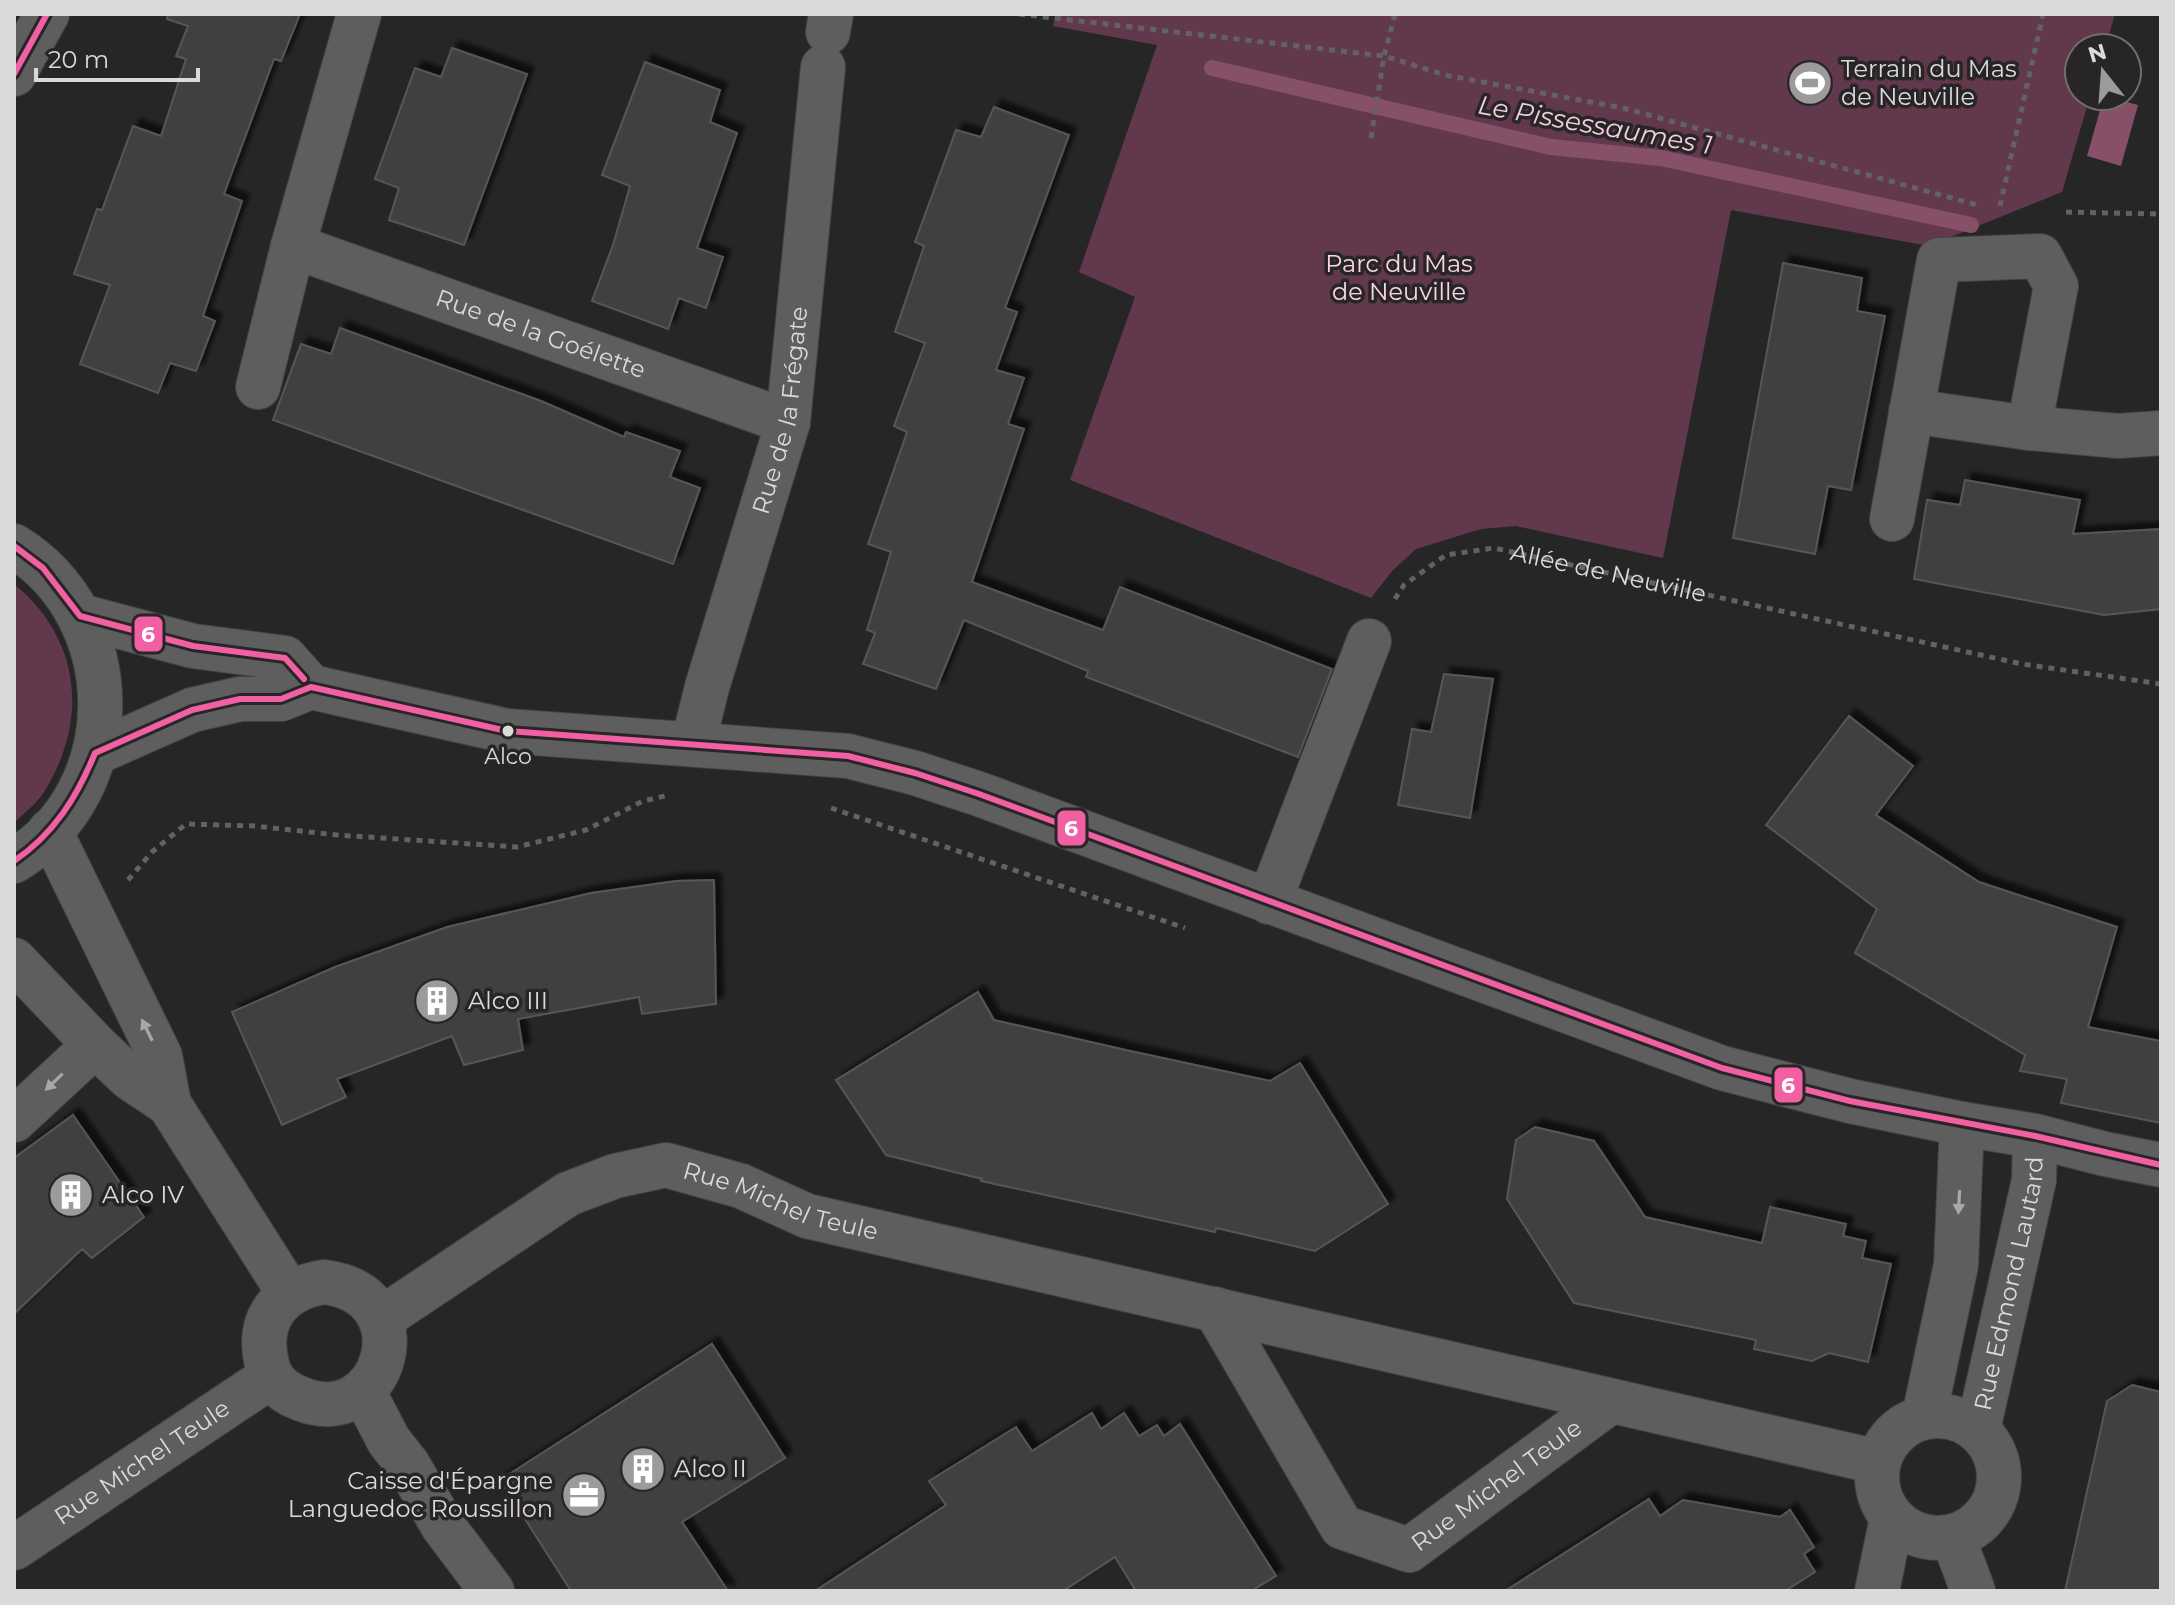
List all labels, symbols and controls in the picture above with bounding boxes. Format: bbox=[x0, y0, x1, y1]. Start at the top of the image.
scale bar bbox=[36, 32, 198, 82]
north arrow bbox=[2063, 32, 2143, 112]
text: N bbox=[2085, 38, 2110, 69]
text: 20 m bbox=[48, 45, 109, 74]
place label: Terrain du Mas de Neuville bbox=[1841, 54, 2017, 111]
sports icon: Terrain du Mas de Neuville bbox=[1786, 59, 1834, 107]
water label: Le Pissessaumes 1 bbox=[1476, 89, 1714, 161]
park label: Parc du Mas de Neuville bbox=[1325, 249, 1473, 306]
street label: Rue de la Goélette bbox=[432, 283, 650, 384]
street label: Rue de la Frégate bbox=[746, 305, 813, 517]
street label: Allée de Neuville bbox=[1508, 537, 1709, 608]
line badge: 6 bbox=[133, 615, 164, 653]
text: 6 bbox=[141, 621, 155, 648]
marker: Alco bbox=[500, 723, 516, 739]
place label: Alco bbox=[484, 743, 532, 770]
line badge: 6 bbox=[1056, 809, 1087, 847]
text: 6 bbox=[1064, 815, 1078, 842]
building icon: Alco III bbox=[413, 977, 461, 1025]
place label: Alco III bbox=[468, 986, 548, 1015]
one-way arrow bbox=[140, 1018, 154, 1041]
line badge: 6 bbox=[1773, 1066, 1804, 1104]
one-way arrow bbox=[45, 1072, 64, 1091]
text: 6 bbox=[1781, 1072, 1795, 1099]
street label: Rue Michel Teule bbox=[680, 1155, 881, 1246]
street label: Rue Edmond Lautard bbox=[1968, 1156, 2049, 1413]
building icon: Alco IV bbox=[47, 1171, 95, 1219]
place label: Alco IV bbox=[102, 1180, 184, 1209]
one-way arrow bbox=[1953, 1190, 1966, 1215]
street label: Rue Michel Teule bbox=[49, 1393, 235, 1531]
street label: Rue Michel Teule bbox=[1405, 1413, 1587, 1557]
building icon: Alco II bbox=[619, 1445, 667, 1493]
place label: Alco II bbox=[674, 1454, 747, 1483]
place label: Caisse d'Épargne Languedoc Roussillon bbox=[288, 1466, 553, 1523]
office icon: Caisse d'Épargne Languedoc Roussillon bbox=[560, 1471, 608, 1519]

